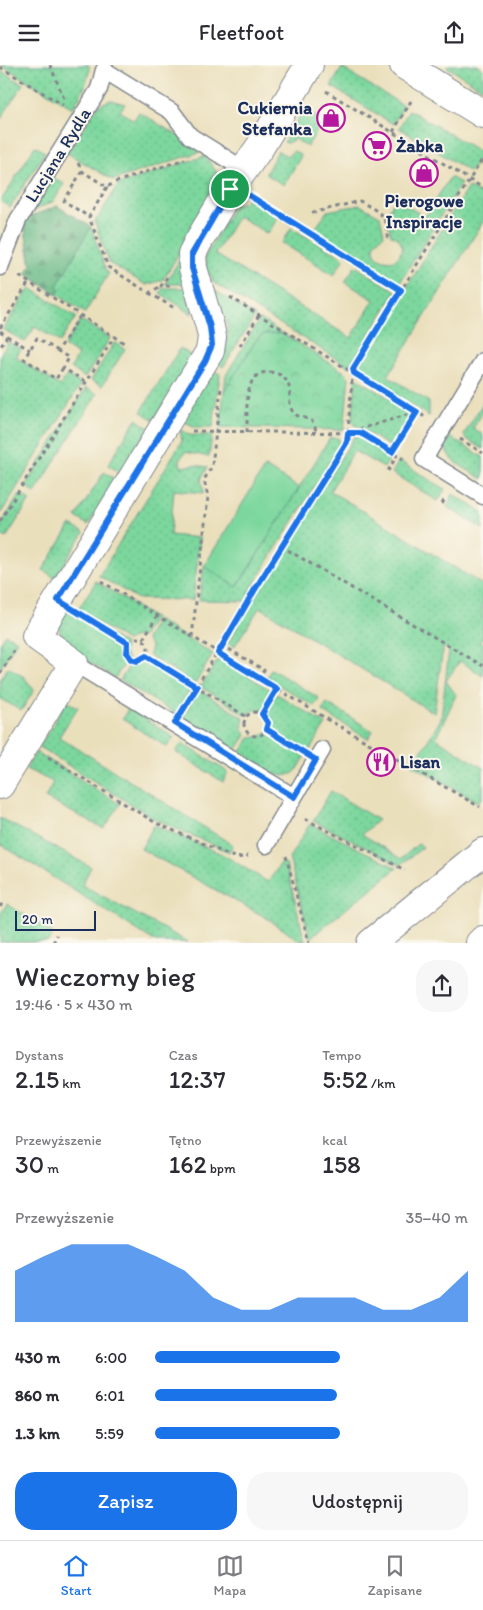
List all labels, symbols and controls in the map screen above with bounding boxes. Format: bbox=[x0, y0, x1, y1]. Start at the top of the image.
icon: menu bbox=[15, 19, 43, 47]
text: Fleetfoot bbox=[199, 19, 284, 46]
icon: share bbox=[440, 19, 468, 47]
place label: Cukiernia Stefanka bbox=[238, 97, 313, 140]
street label: Lucjana Rydla bbox=[20, 103, 96, 206]
shop icon: Cukiernia Stefanka bbox=[316, 103, 346, 133]
supermarket icon: Żabka bbox=[362, 131, 392, 161]
place label: Żabka bbox=[396, 135, 443, 157]
shop icon: Pierogowe Inspiracje bbox=[409, 158, 439, 188]
pin bbox=[209, 168, 251, 210]
icon: arrive bbox=[216, 175, 244, 203]
place label: Pierogowe Inspiracje bbox=[385, 190, 464, 233]
restaurant icon: Lisan bbox=[366, 747, 396, 777]
place label: Lisan bbox=[400, 751, 441, 773]
scale bar bbox=[15, 907, 96, 931]
text: 20 m bbox=[22, 911, 53, 928]
text: Wieczorny bieg bbox=[15, 959, 195, 993]
button: share bbox=[416, 960, 468, 1012]
text: 19:46 · 5 × 430 m bbox=[15, 995, 133, 1014]
text: Dystans bbox=[15, 1047, 64, 1064]
text: Czas bbox=[169, 1047, 198, 1064]
text: Tempo bbox=[322, 1047, 361, 1064]
text: 2.15 bbox=[15, 1064, 59, 1094]
text: 12:37 bbox=[169, 1064, 226, 1094]
text: 5:52 bbox=[322, 1064, 368, 1094]
text: km bbox=[59, 1075, 81, 1092]
text: /km bbox=[368, 1075, 395, 1092]
text: Przewyższenie bbox=[15, 1132, 102, 1149]
text: Tętno bbox=[169, 1132, 202, 1149]
text: kcal bbox=[322, 1132, 347, 1149]
text: 30 bbox=[15, 1149, 44, 1179]
text: 162 bbox=[169, 1149, 207, 1179]
text: 158 bbox=[322, 1149, 361, 1179]
text: m bbox=[44, 1160, 59, 1177]
text: bpm bbox=[207, 1160, 236, 1177]
text: Przewyższenie bbox=[15, 1208, 114, 1227]
text: 35–40 m bbox=[405, 1208, 468, 1227]
text: 430 m bbox=[15, 1348, 60, 1367]
text: 6:00 bbox=[95, 1348, 127, 1367]
text: 860 m bbox=[15, 1386, 59, 1405]
text: 6:01 bbox=[95, 1386, 125, 1405]
text: 1.3 km bbox=[15, 1424, 60, 1443]
text: 5:59 bbox=[95, 1424, 124, 1443]
button: Zapisz bbox=[15, 1472, 237, 1530]
button: Udostępnij bbox=[247, 1472, 468, 1530]
tab: Start bbox=[61, 1552, 92, 1599]
tab: Mapa bbox=[214, 1552, 246, 1599]
tab: Zapisane bbox=[368, 1552, 422, 1599]

